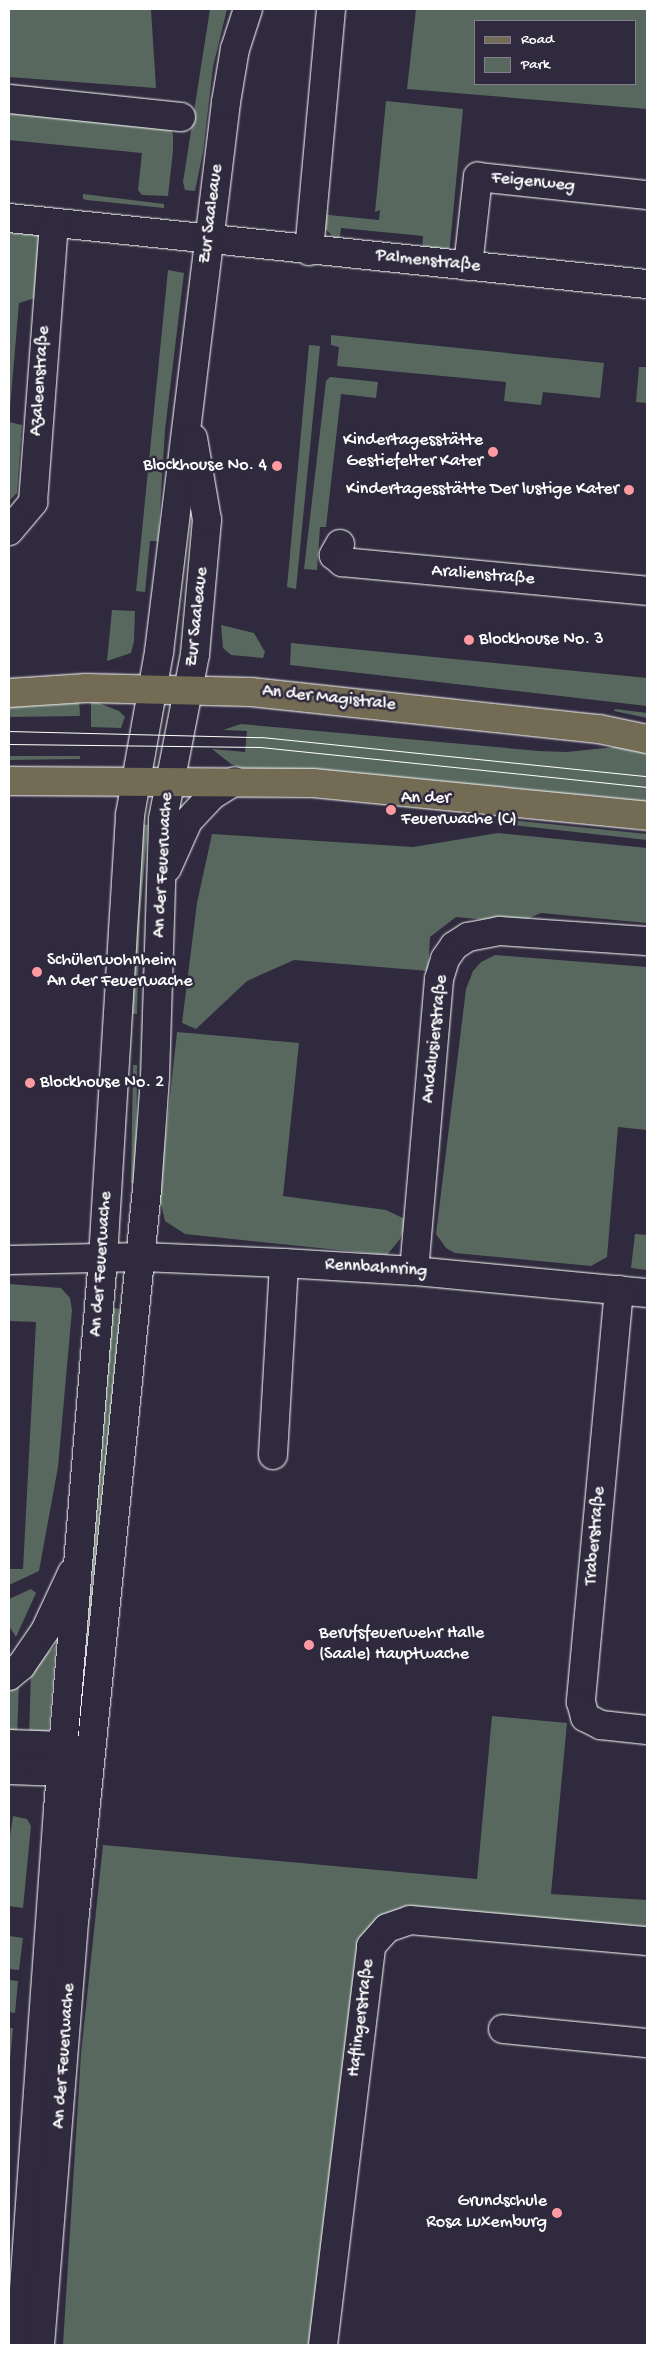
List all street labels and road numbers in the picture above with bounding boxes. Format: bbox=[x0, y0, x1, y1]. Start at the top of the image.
street label: Zur Saaleaue bbox=[195, 163, 229, 265]
street label: Feigenweg bbox=[490, 168, 576, 198]
street label: Palmenstraße bbox=[375, 246, 481, 278]
street label: Azaleenstraße bbox=[26, 325, 56, 437]
street label: Aralienstraße bbox=[431, 561, 535, 591]
street label: Zur Saaleaue bbox=[182, 566, 214, 668]
street label: An der Magistrale bbox=[261, 681, 397, 717]
street label: An der Feuerwache bbox=[149, 792, 179, 938]
street label: Andalusierstraße bbox=[419, 974, 453, 1104]
street label: An der Feuerwache bbox=[86, 1191, 118, 1337]
street label: Rennbahnring bbox=[324, 1255, 428, 1283]
street label: Traberstraße bbox=[581, 1486, 611, 1586]
street label: Haflingerstraße bbox=[344, 1958, 380, 2078]
street label: An der Feuerwache bbox=[49, 1983, 81, 2129]

